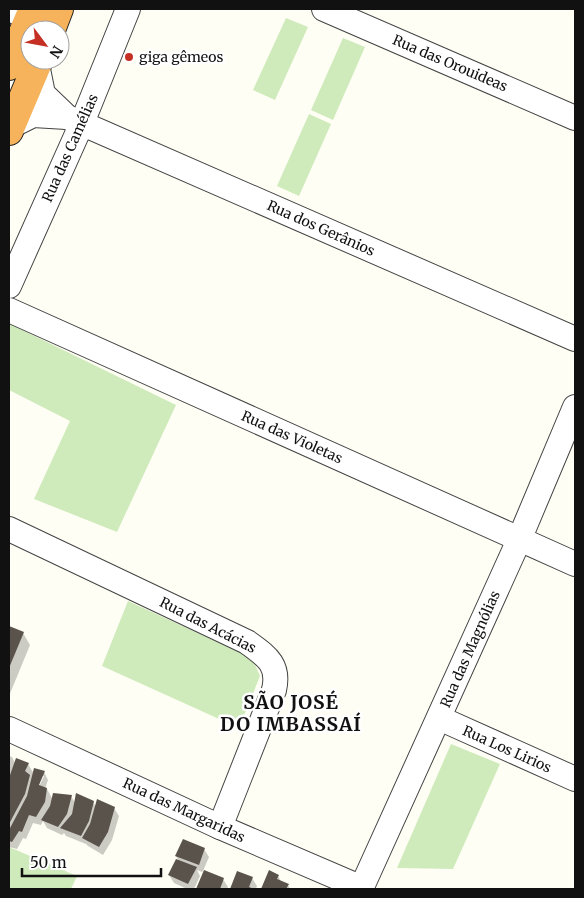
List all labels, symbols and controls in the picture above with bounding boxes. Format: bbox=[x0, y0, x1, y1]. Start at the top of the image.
north arrow bbox=[20, 20, 70, 70]
street label: Rua das Orouideas bbox=[390, 31, 510, 95]
text: N bbox=[45, 42, 67, 61]
place label: giga gêmeos bbox=[139, 48, 224, 66]
marker: giga gêmeos bbox=[123, 51, 135, 63]
street label: Rua das Camélias bbox=[38, 91, 102, 205]
street label: Rua dos Gerânios bbox=[264, 196, 378, 260]
street label: Rua das Violetas bbox=[239, 407, 345, 467]
street label: Rua das Magnólias bbox=[436, 588, 504, 710]
street label: Rua das Acácias bbox=[157, 593, 259, 657]
district label: SÃO JOSÉ DO IMBASSAÍ bbox=[220, 690, 362, 736]
street label: Rua Los Lirios bbox=[460, 721, 554, 777]
street label: Rua das Margaridas bbox=[120, 774, 248, 846]
scale bar bbox=[22, 846, 161, 878]
text: 50 m bbox=[30, 853, 67, 872]

